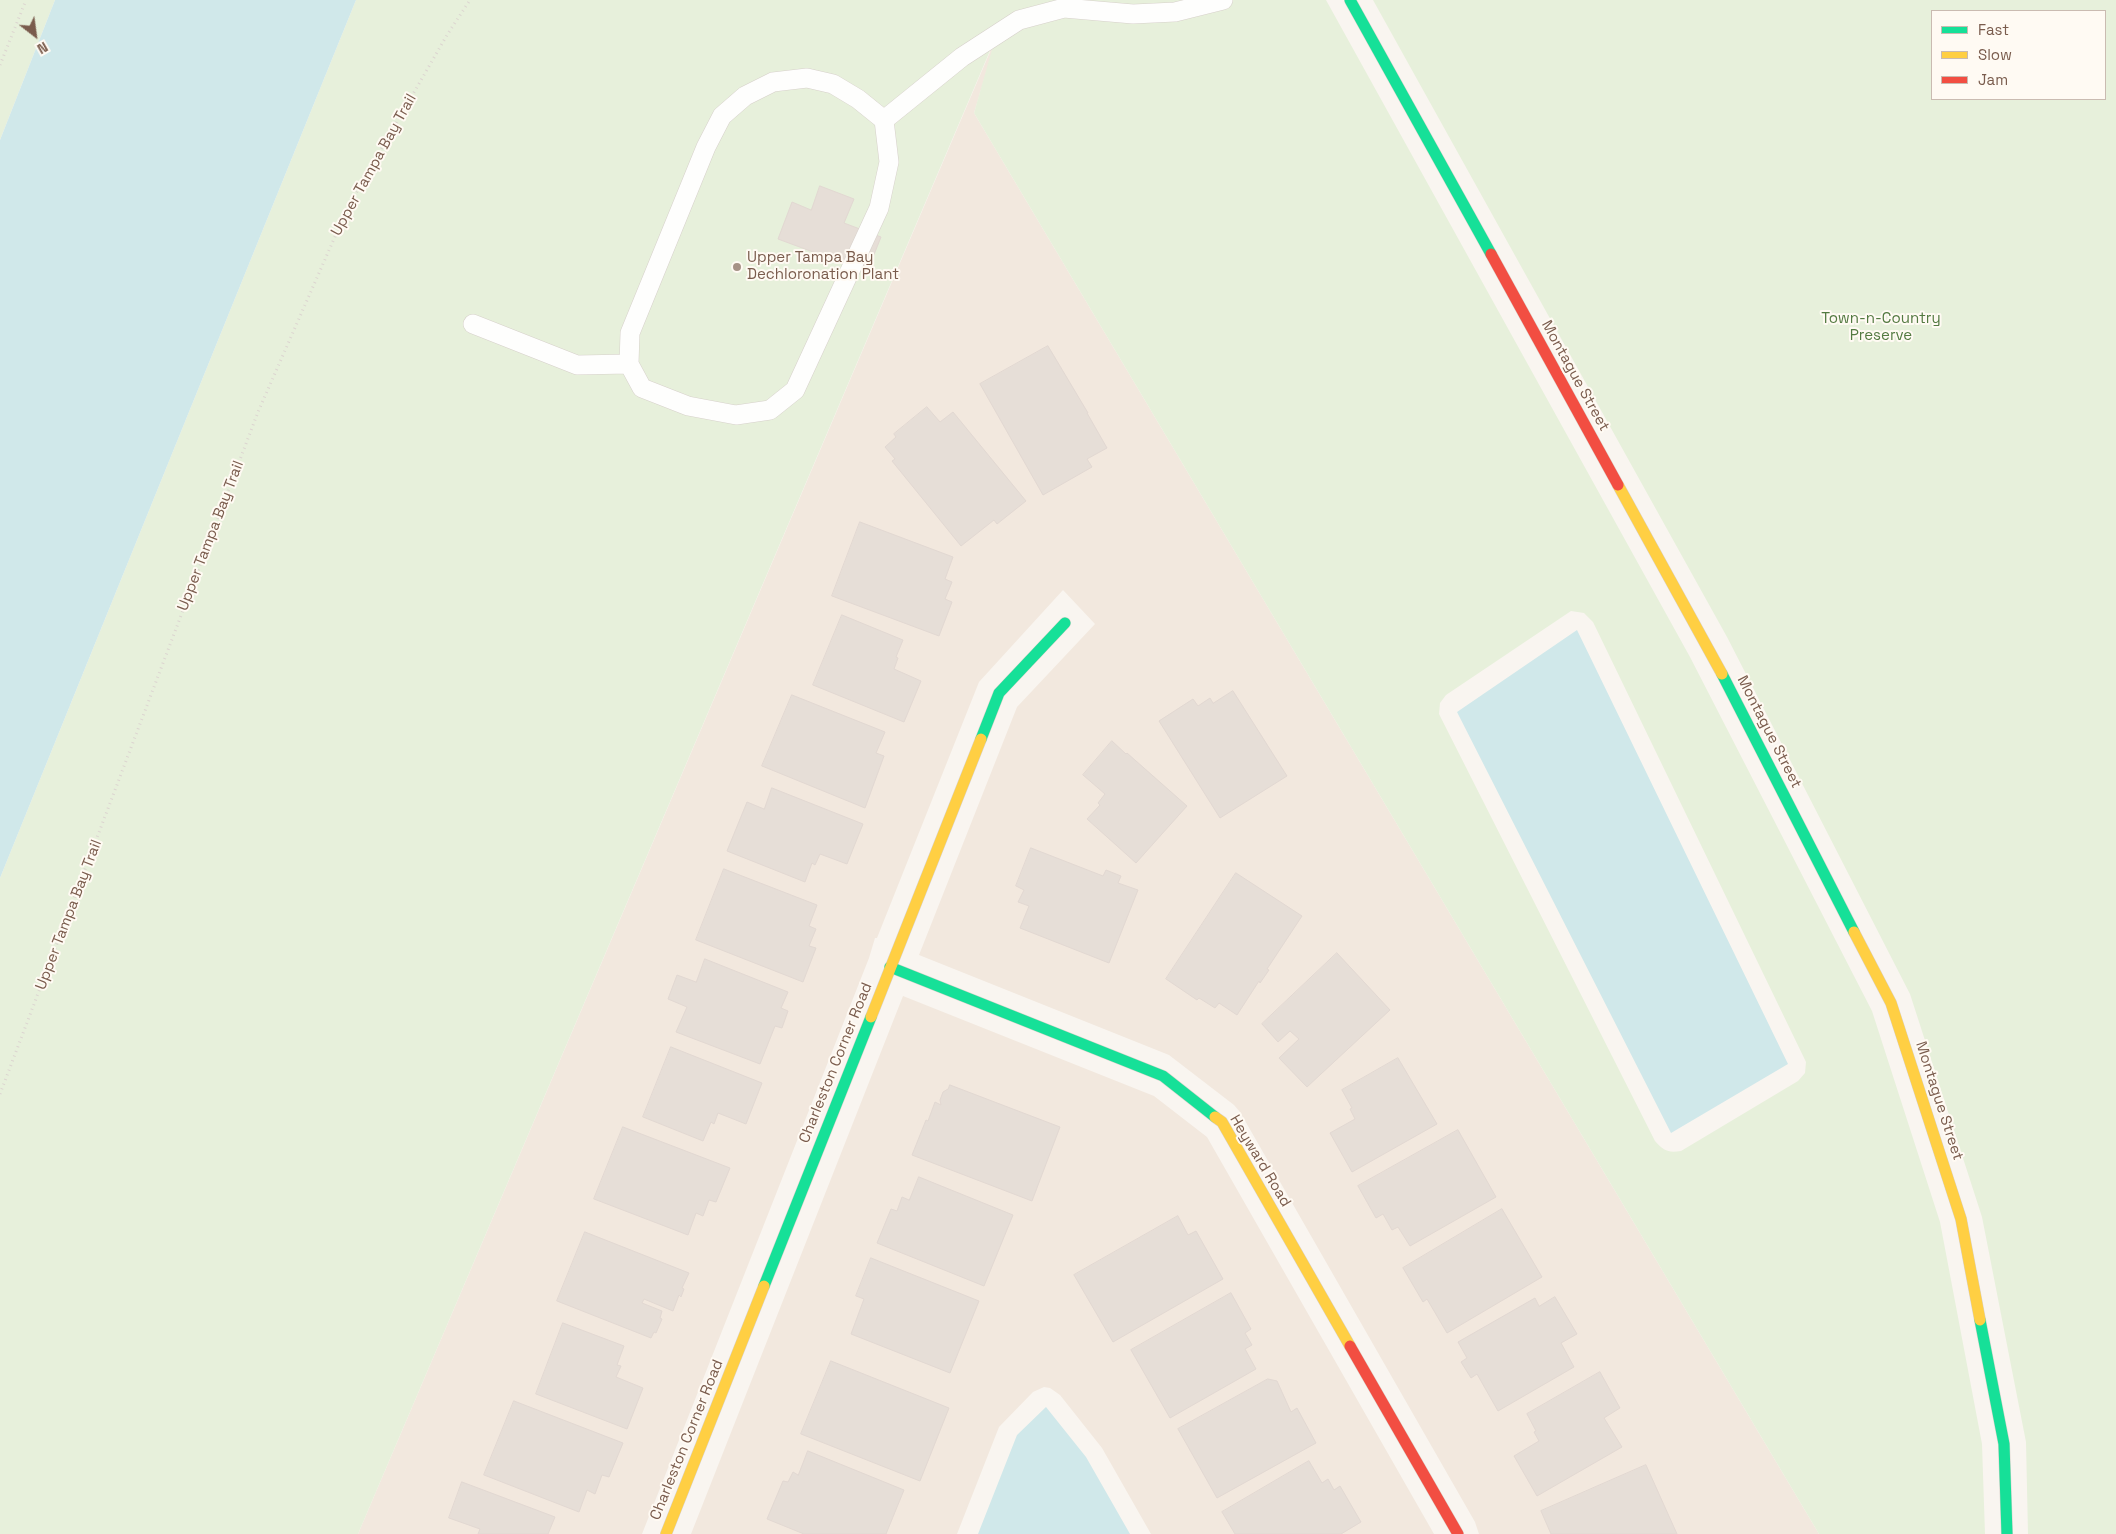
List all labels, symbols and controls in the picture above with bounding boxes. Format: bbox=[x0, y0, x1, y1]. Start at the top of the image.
north arrow bbox=[10, 10, 60, 60]
legend bbox=[1931, 10, 2106, 100]
text: Fast bbox=[1978, 20, 2009, 39]
text: N bbox=[34, 38, 51, 58]
text: Slow bbox=[1978, 45, 2012, 64]
text: Jam bbox=[1978, 70, 2008, 89]
street label: Upper Tampa Bay Trail bbox=[328, 91, 420, 239]
place label: Upper Tampa Bay Dechloronation Plant bbox=[747, 249, 899, 284]
marker: Upper Tampa Bay Dechloronation Plant bbox=[731, 261, 743, 273]
park label: Town-n-Country Preserve bbox=[1821, 310, 1941, 345]
street label: Montague Street bbox=[1537, 317, 1613, 435]
street label: Upper Tampa Bay Trail bbox=[174, 458, 248, 614]
street label: Montague Street bbox=[1733, 673, 1805, 791]
street label: Upper Tampa Bay Trail bbox=[32, 837, 106, 993]
street label: Charleston Corner Road bbox=[796, 980, 876, 1146]
street label: Montague Street bbox=[1911, 1039, 1967, 1163]
street label: Heyward Road bbox=[1225, 1112, 1295, 1210]
street label: Charleston Corner Road bbox=[647, 1357, 727, 1523]

